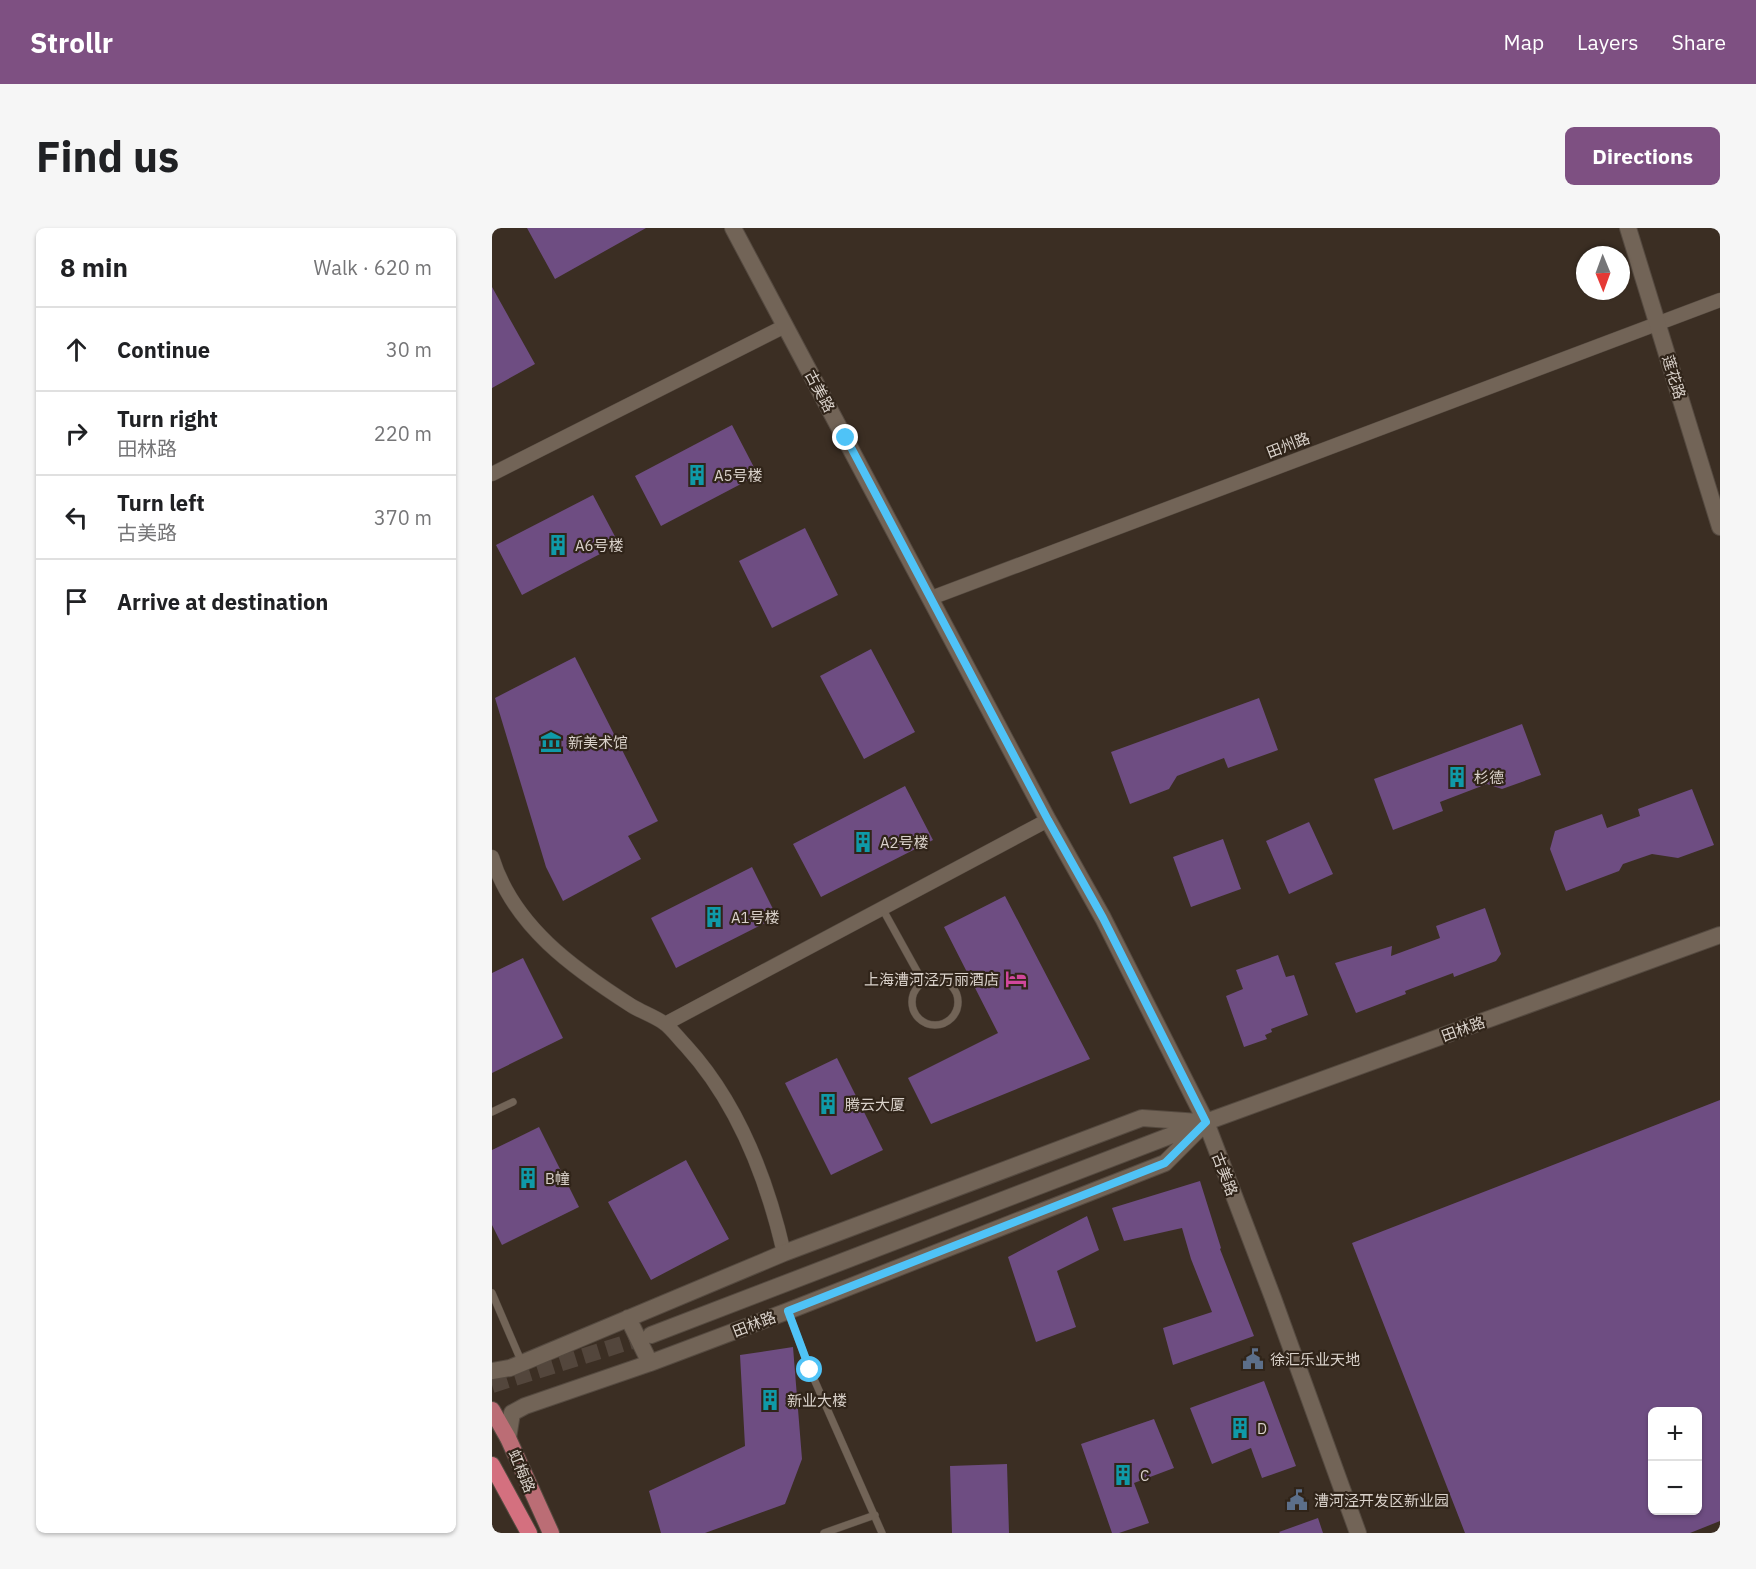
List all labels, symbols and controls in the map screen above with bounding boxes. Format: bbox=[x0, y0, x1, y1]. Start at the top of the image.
text: Strollr bbox=[30, 24, 113, 61]
text: Map bbox=[1504, 28, 1544, 56]
text: Layers bbox=[1577, 28, 1639, 56]
text: Share bbox=[1672, 28, 1726, 56]
button: Directions bbox=[1565, 127, 1720, 185]
text: Find us bbox=[36, 129, 179, 184]
north arrow bbox=[1576, 246, 1630, 300]
text: 8 min bbox=[60, 250, 128, 284]
text: Walk · 620 m bbox=[314, 254, 432, 281]
icon: ahead bbox=[60, 333, 93, 366]
text: Continue bbox=[117, 335, 210, 364]
text: 30 m bbox=[386, 336, 432, 363]
street label: 莲花路 bbox=[1658, 353, 1690, 401]
street label: 古美路 bbox=[801, 367, 839, 415]
text: Turn right bbox=[117, 404, 218, 433]
icon: right bbox=[60, 417, 93, 450]
text: 220 m bbox=[374, 420, 432, 447]
route end bbox=[832, 424, 858, 450]
street label: 田州路 bbox=[1264, 428, 1312, 462]
text: 田林路 bbox=[117, 435, 177, 462]
building icon: A5号楼 bbox=[685, 463, 709, 487]
place label: A5号楼 bbox=[714, 466, 763, 485]
text: Turn left bbox=[117, 488, 205, 517]
icon: left bbox=[60, 501, 93, 534]
text: 370 m bbox=[374, 504, 432, 531]
text: 古美路 bbox=[117, 519, 177, 546]
building icon: A6号楼 bbox=[546, 533, 570, 557]
place label: A6号楼 bbox=[575, 536, 624, 555]
icon: arrive bbox=[60, 585, 93, 618]
text: Arrive at destination bbox=[117, 587, 328, 616]
museum icon: 新美术馆 bbox=[539, 730, 563, 754]
place label: 新美术馆 bbox=[568, 733, 628, 752]
building icon: 杉德 bbox=[1445, 765, 1469, 789]
place label: 杉德 bbox=[1474, 768, 1504, 787]
building icon: A2号楼 bbox=[851, 830, 875, 854]
place label: A2号楼 bbox=[880, 833, 929, 852]
building icon: A1号楼 bbox=[702, 905, 726, 929]
place label: A1号楼 bbox=[731, 908, 780, 927]
hotel icon: 上海漕河泾万丽酒店 bbox=[1004, 967, 1028, 991]
place label: 上海漕河泾万丽酒店 bbox=[864, 970, 999, 989]
street label: 田林路 bbox=[1439, 1012, 1487, 1046]
building icon: 腾云大厦 bbox=[816, 1092, 840, 1116]
place label: 腾云大厦 bbox=[845, 1095, 905, 1114]
street label: 古美路 bbox=[1208, 1150, 1242, 1198]
building icon: B幢 bbox=[516, 1166, 540, 1190]
place label: B幢 bbox=[545, 1169, 570, 1188]
street label: 田林路 bbox=[730, 1307, 778, 1341]
public building icon: 徐汇乐业天地 bbox=[1241, 1347, 1265, 1371]
place label: 徐汇乐业天地 bbox=[1270, 1350, 1360, 1369]
route start bbox=[796, 1356, 822, 1382]
building icon: 新业大楼 bbox=[758, 1388, 782, 1412]
place label: 新业大楼 bbox=[787, 1391, 847, 1410]
map controls bbox=[1648, 1407, 1702, 1515]
button: + bbox=[1648, 1407, 1702, 1461]
building icon: D bbox=[1228, 1416, 1252, 1440]
place label: D bbox=[1257, 1419, 1267, 1438]
street label: 虹梅路 bbox=[504, 1447, 540, 1495]
button: − bbox=[1648, 1461, 1702, 1515]
building icon: C bbox=[1111, 1463, 1135, 1487]
place label: C bbox=[1140, 1466, 1149, 1485]
public building icon: 漕河泾开发区新业园 bbox=[1285, 1488, 1309, 1512]
place label: 漕河泾开发区新业园 bbox=[1314, 1491, 1449, 1510]

